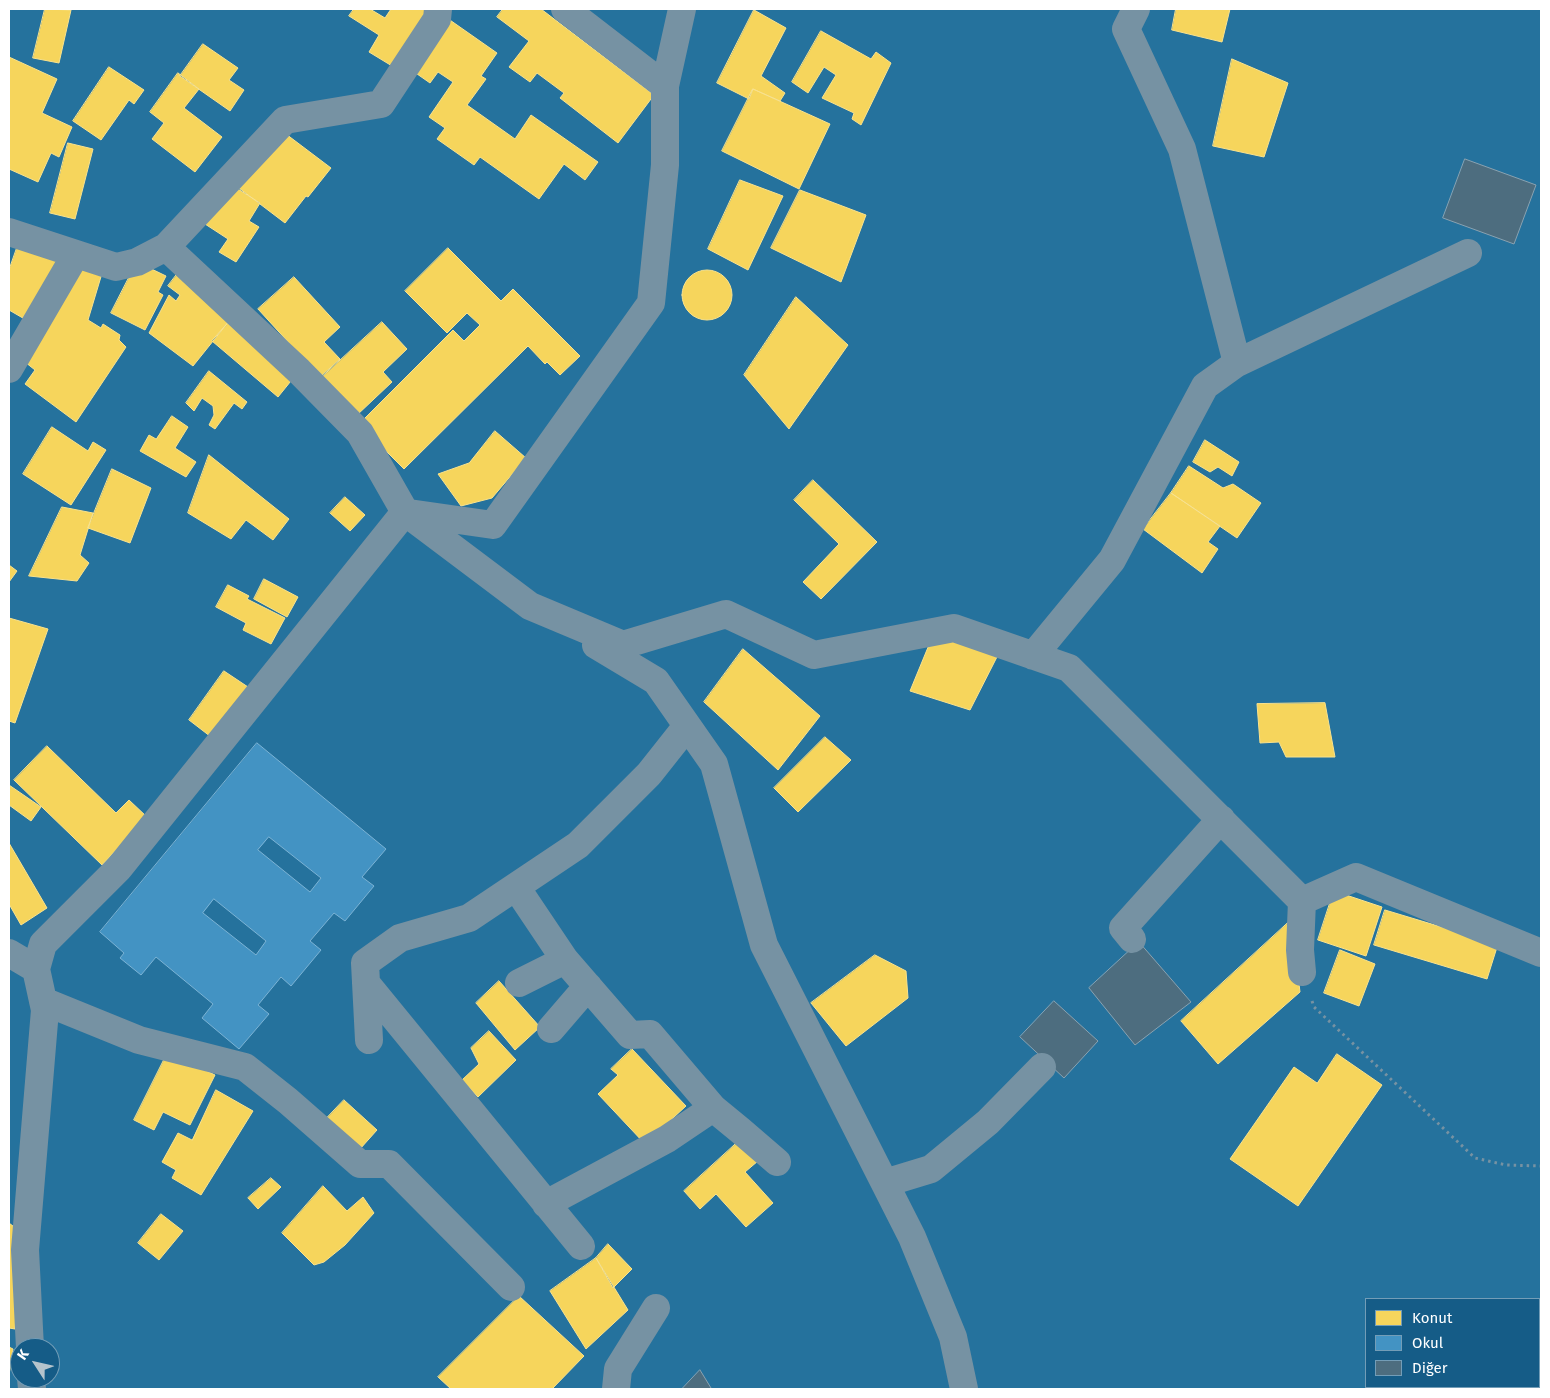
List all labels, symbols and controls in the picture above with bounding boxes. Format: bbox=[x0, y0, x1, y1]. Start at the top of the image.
legend bbox=[1365, 1298, 1540, 1388]
text: Konut bbox=[1412, 1309, 1452, 1327]
text: Okul bbox=[1412, 1334, 1443, 1352]
north arrow bbox=[10, 1338, 60, 1388]
text: K bbox=[14, 1346, 33, 1363]
text: Diğer bbox=[1412, 1359, 1447, 1377]

